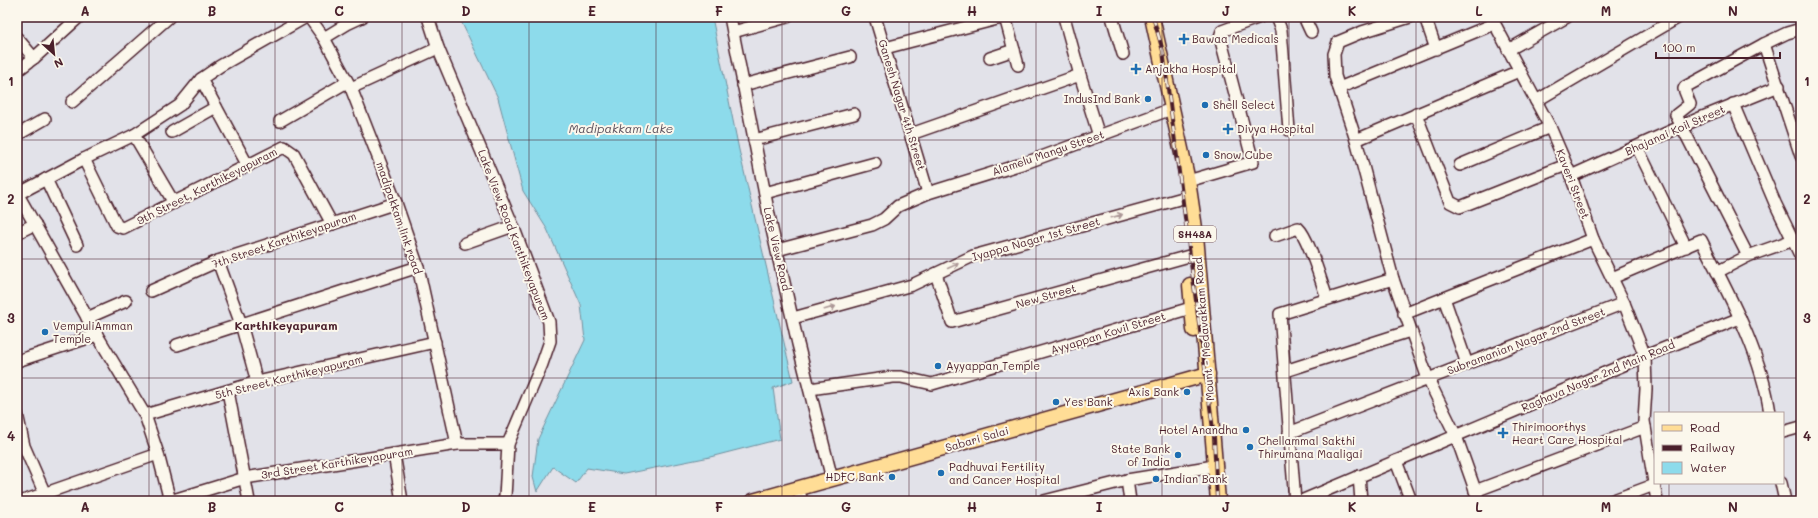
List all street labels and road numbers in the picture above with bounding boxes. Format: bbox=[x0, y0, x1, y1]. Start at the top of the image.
street label: Ganesh Nagar 4th Street bbox=[875, 38, 930, 172]
street label: Bhajanai Koil Street bbox=[1622, 101, 1727, 158]
street label: Alamelu Mangu Street bbox=[990, 126, 1106, 179]
street label: 9th Street, Karthikeyapuram bbox=[134, 144, 279, 228]
street label: Lake View Road Karthikeyapuram bbox=[475, 147, 554, 322]
street label: Kaveri Street bbox=[1553, 147, 1594, 221]
street label: madipakkam link road bbox=[373, 160, 426, 276]
street label: Lake View Road bbox=[761, 206, 794, 292]
street label: 7th Street Karthikeyapuram bbox=[210, 208, 358, 271]
street label: Iyappa Nagar 1st Street bbox=[970, 213, 1102, 264]
road number: SH48A bbox=[1174, 226, 1216, 242]
street label: Mount - Medavakkam Road bbox=[1190, 257, 1217, 402]
street label: New Street bbox=[1014, 280, 1078, 311]
street label: Subramanian Nagar 2nd Street bbox=[1445, 303, 1607, 378]
street label: Ayyappan Kovil Street bbox=[1048, 308, 1167, 357]
street label: Raghava Nagar 2nd Main Road bbox=[1519, 336, 1677, 415]
street label: 5th Street Karthikeyapuram bbox=[213, 351, 365, 402]
street label: Sabari Salai bbox=[943, 422, 1010, 455]
street label: 3rd Street Karthikeyapuram bbox=[260, 443, 414, 482]

